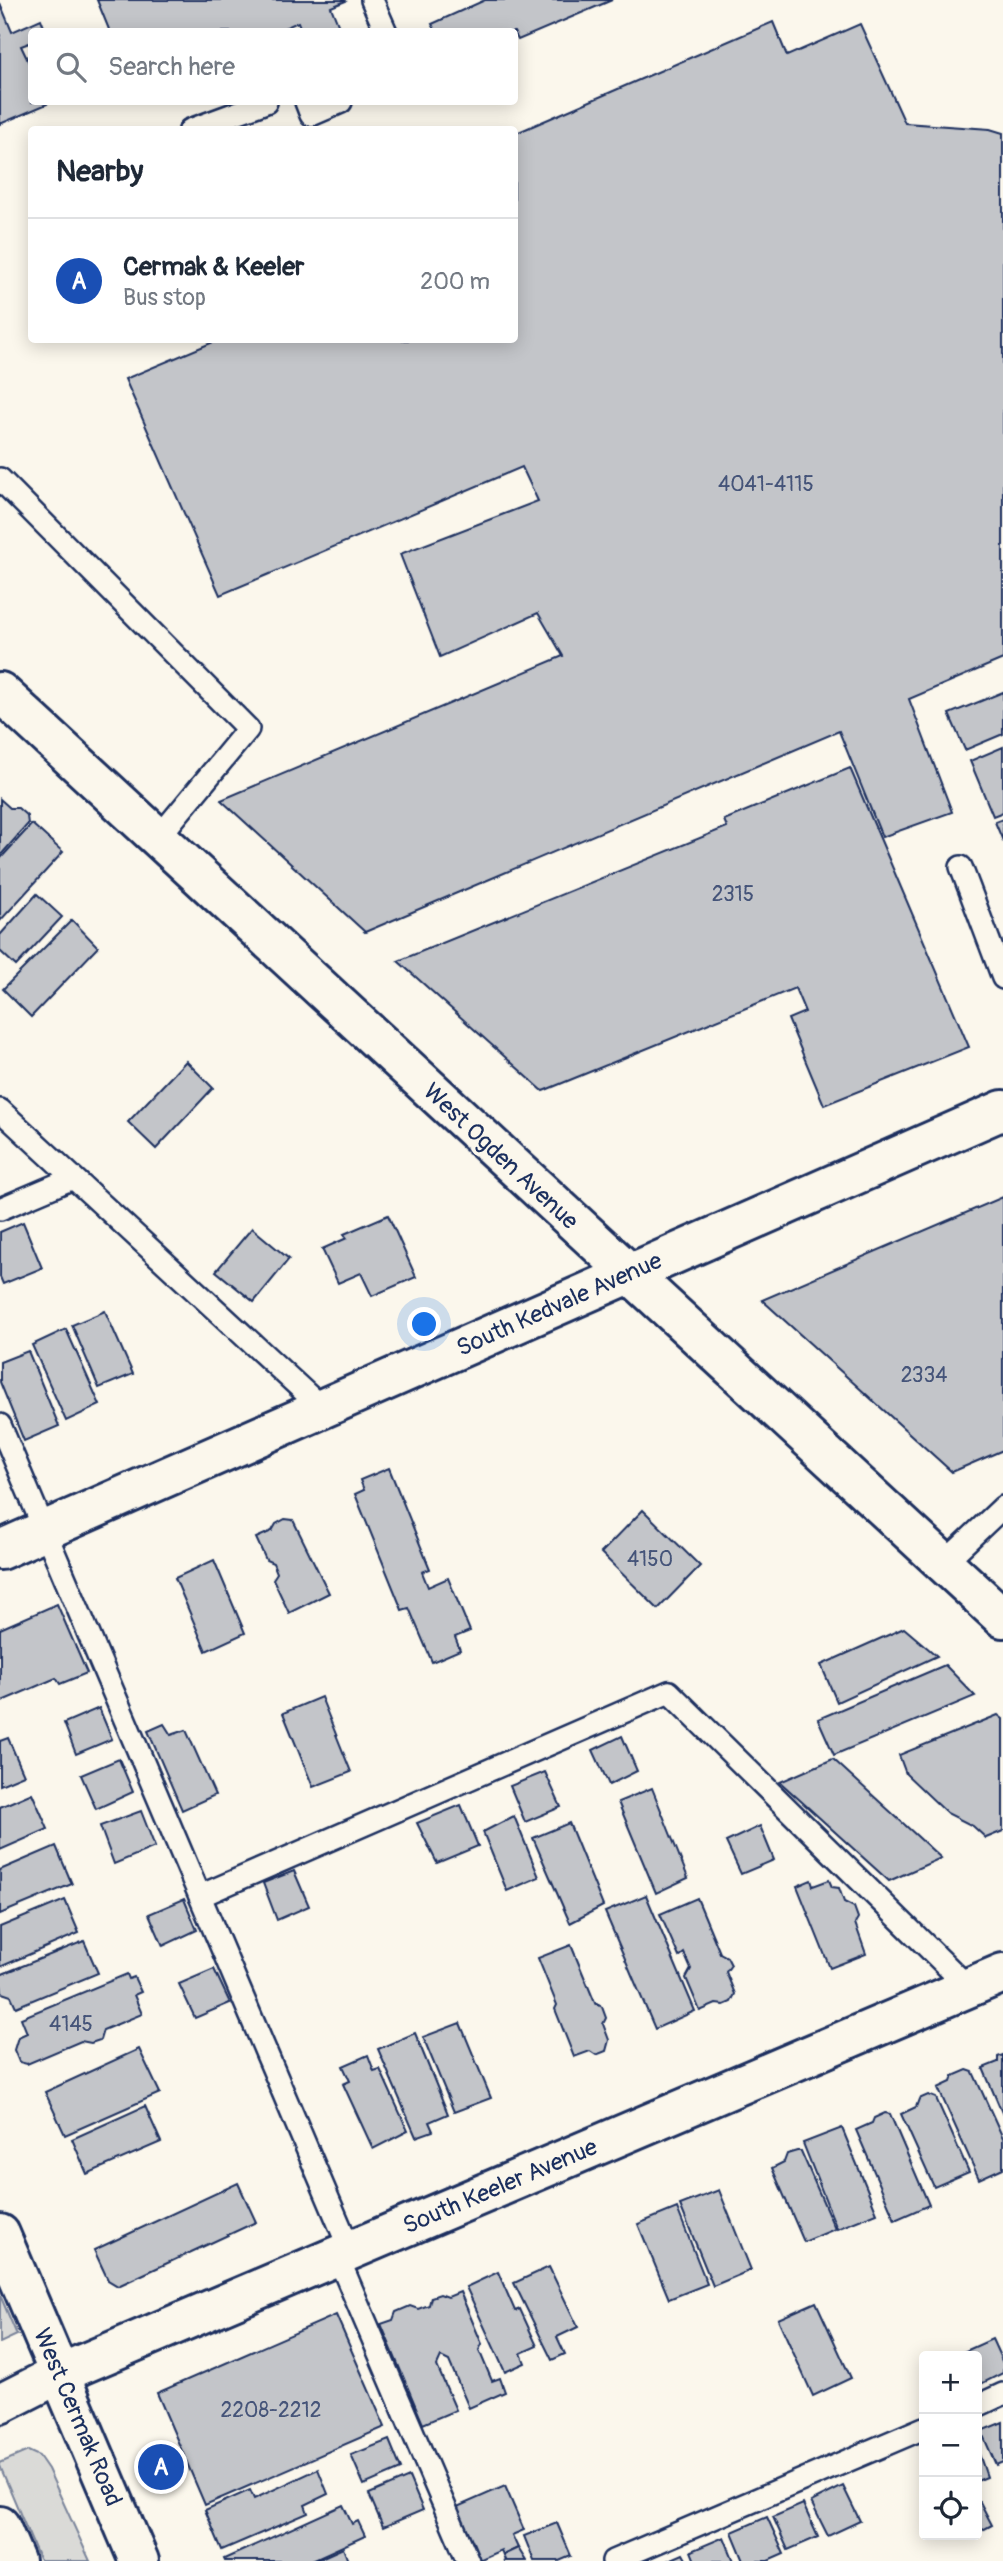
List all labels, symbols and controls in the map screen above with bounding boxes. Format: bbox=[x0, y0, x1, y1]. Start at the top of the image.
search box bbox=[28, 28, 518, 105]
icon: search bbox=[52, 48, 90, 86]
text: Search here bbox=[108, 51, 235, 83]
text: Nearby bbox=[56, 153, 143, 190]
text: Cermak & Keeler bbox=[123, 251, 304, 283]
text: A bbox=[72, 267, 86, 296]
text: 200 m bbox=[420, 267, 490, 296]
text: Bus stop bbox=[123, 283, 206, 312]
house number: 4041-4115 bbox=[718, 471, 814, 498]
house number: 2315 bbox=[712, 881, 754, 908]
street label: West Ogden Avenue bbox=[417, 1077, 584, 1236]
street label: South Kedvale Avenue bbox=[452, 1246, 666, 1363]
your location bbox=[407, 1307, 441, 1341]
house number: 2334 bbox=[901, 1362, 947, 1389]
house number: 4150 bbox=[627, 1546, 673, 1573]
house number: 4145 bbox=[49, 2011, 93, 2038]
street label: South Keeler Avenue bbox=[399, 2132, 602, 2241]
street label: West Cermak Road bbox=[27, 2324, 128, 2511]
map controls bbox=[919, 2351, 982, 2540]
button: + bbox=[919, 2351, 982, 2414]
house number: 2208-2212 bbox=[221, 2397, 321, 2424]
button: − bbox=[919, 2414, 982, 2477]
pin: A bbox=[138, 2441, 184, 2493]
button: locate bbox=[919, 2477, 982, 2540]

